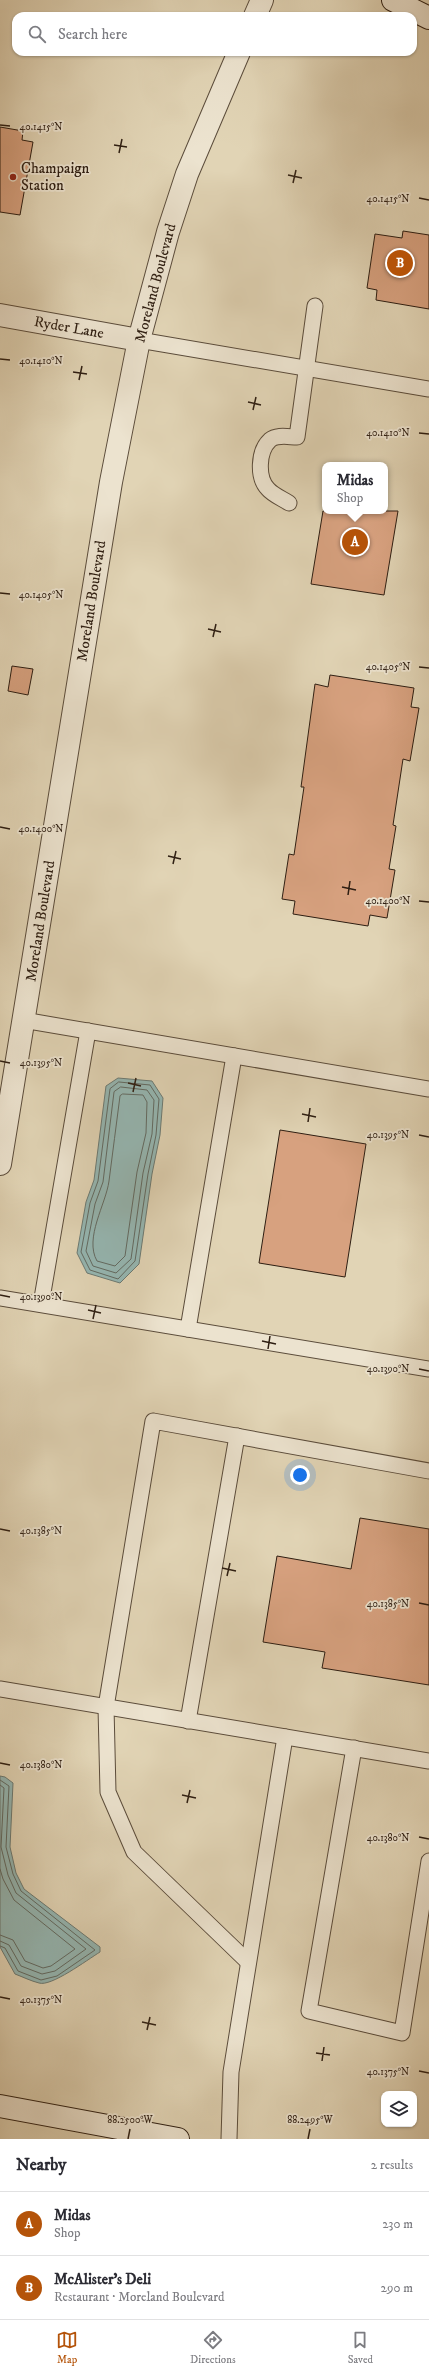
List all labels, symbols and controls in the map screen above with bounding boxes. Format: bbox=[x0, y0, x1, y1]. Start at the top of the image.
search box bbox=[12, 12, 417, 56]
icon: search bbox=[26, 23, 48, 45]
text: Search here bbox=[58, 25, 127, 44]
text: 40.1415°N bbox=[20, 121, 62, 133]
place label: Champaign Station bbox=[21, 159, 90, 195]
marker: Champaign Station bbox=[8, 172, 18, 182]
text: 40.1415°N bbox=[367, 193, 409, 205]
street label: Moreland Boulevard bbox=[130, 221, 181, 345]
pin: B bbox=[387, 248, 413, 278]
street label: Ryder Lane bbox=[33, 312, 105, 343]
text: 40.1410°N bbox=[19, 355, 63, 367]
text: 40.1410°N bbox=[366, 427, 410, 439]
popup bbox=[322, 462, 388, 514]
text: Midas bbox=[337, 471, 373, 490]
text: Shop bbox=[337, 490, 363, 506]
pin: A bbox=[342, 527, 368, 557]
street label: Moreland Boulevard bbox=[73, 539, 111, 663]
text: 40.1405°N bbox=[19, 589, 63, 601]
text: 40.1405°N bbox=[366, 661, 410, 673]
text: 40.1400°N bbox=[18, 823, 64, 835]
street label: Moreland Boulevard bbox=[22, 859, 60, 983]
text: 40.1400°N bbox=[365, 895, 411, 907]
text: 40.1395°N bbox=[20, 1057, 62, 1069]
text: 40.1395°N bbox=[367, 1129, 409, 1141]
text: 40.1390°N bbox=[20, 1291, 62, 1303]
text: 40.1390°N bbox=[367, 1363, 409, 1375]
your location bbox=[290, 1465, 310, 1485]
text: 40.1385°N bbox=[20, 1525, 62, 1537]
text: 40.1385°N bbox=[367, 1598, 409, 1610]
text: 40.1380°N bbox=[20, 1759, 62, 1771]
text: 40.1380°N bbox=[367, 1832, 409, 1844]
text: 40.1375°N bbox=[20, 1994, 62, 2006]
text: 40.1375°N bbox=[367, 2066, 409, 2078]
map controls bbox=[381, 2091, 417, 2127]
button: layers bbox=[381, 2091, 417, 2127]
text: 88.2500°W bbox=[107, 2114, 154, 2126]
text: 88.2495°W bbox=[287, 2114, 334, 2126]
text: Nearby bbox=[16, 2154, 66, 2176]
text: 2 results bbox=[371, 2157, 413, 2173]
text: Midas bbox=[54, 2206, 90, 2225]
text: A bbox=[25, 2216, 33, 2232]
text: 230 m bbox=[382, 2216, 413, 2232]
text: Shop bbox=[54, 2225, 80, 2241]
text: McAlister's Deli bbox=[54, 2270, 151, 2289]
text: B bbox=[25, 2280, 33, 2296]
text: 290 m bbox=[381, 2280, 413, 2296]
text: Restaurant · Moreland Boulevard bbox=[54, 2289, 224, 2305]
tab: Map bbox=[56, 2329, 78, 2367]
tab: Directions bbox=[190, 2329, 236, 2367]
tab: Saved bbox=[348, 2329, 373, 2367]

